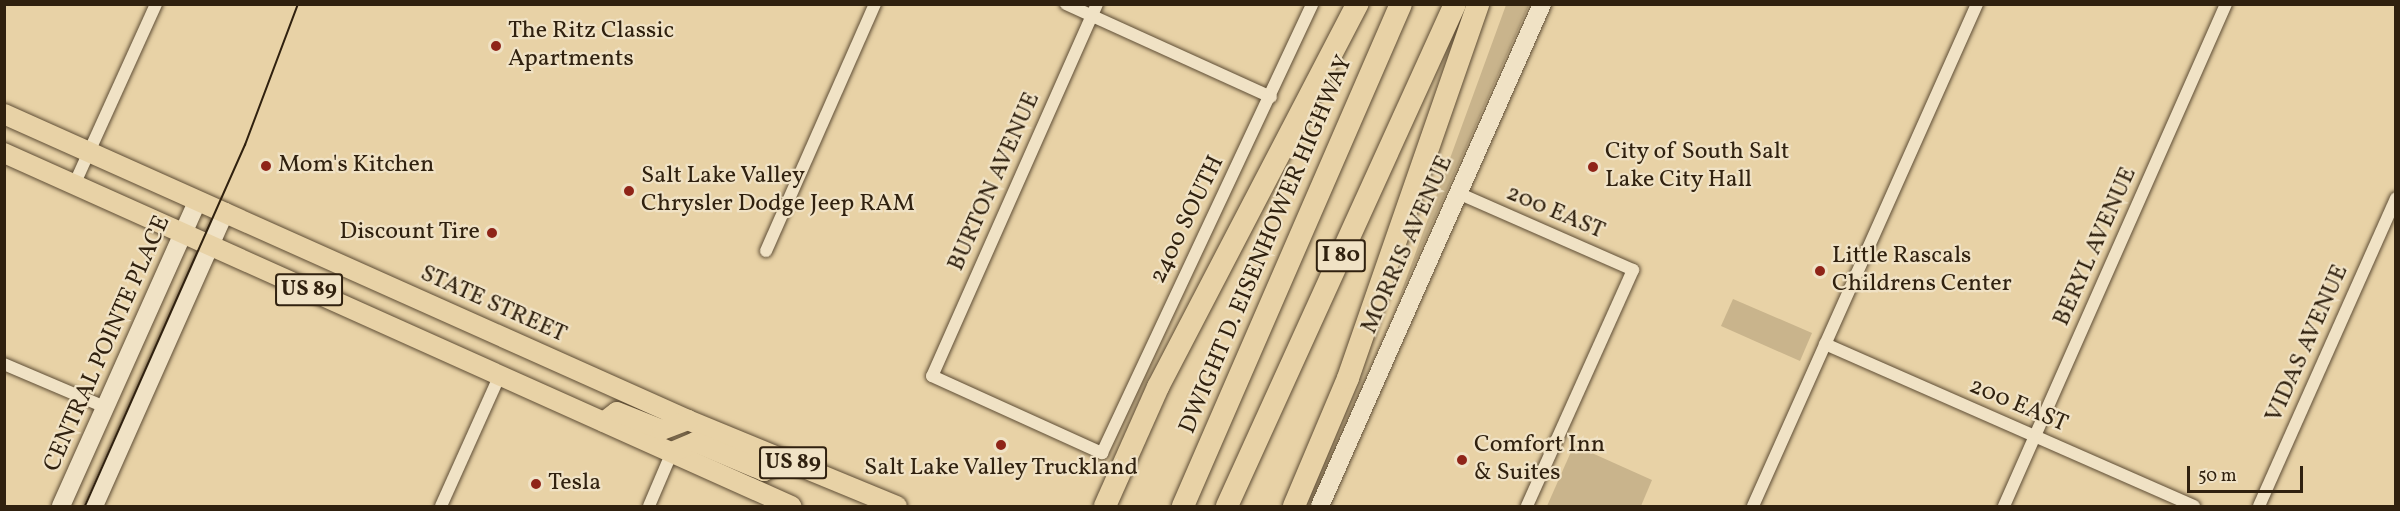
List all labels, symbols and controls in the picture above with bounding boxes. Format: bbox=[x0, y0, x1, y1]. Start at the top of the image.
place label: The Ritz Classic Apartments bbox=[508, 18, 674, 74]
marker: The Ritz Classic Apartments bbox=[489, 39, 503, 53]
street label: DWIGHT D. EISENHOWER HIGHWAY bbox=[1174, 51, 1360, 439]
street label: BURTON AVENUE bbox=[943, 88, 1047, 276]
place label: City of South Salt Lake City Hall bbox=[1605, 139, 1788, 195]
street label: 2400 SOUTH bbox=[1145, 151, 1231, 289]
street label: MORRIS AVENUE bbox=[1356, 151, 1460, 339]
place label: Mom's Kitchen bbox=[278, 152, 434, 180]
marker: Mom's Kitchen bbox=[259, 159, 273, 173]
marker: City of South Salt Lake City Hall bbox=[1586, 160, 1600, 174]
place label: Salt Lake Valley Chrysler Dodge Jeep RAM bbox=[641, 163, 915, 219]
street label: BERYL AVENUE bbox=[2048, 163, 2144, 331]
street label: 200 EAST bbox=[1501, 179, 1609, 247]
marker: Salt Lake Valley Chrysler Dodge Jeep RAM bbox=[622, 184, 636, 198]
street label: CENTRAL POINTE PLACE bbox=[38, 212, 178, 476]
place label: Discount Tire bbox=[339, 219, 480, 247]
marker: Discount Tire bbox=[485, 226, 499, 240]
road number: I 80 bbox=[1316, 237, 1366, 275]
place label: Little Rascals Childrens Center bbox=[1832, 243, 2012, 299]
street label: STATE STREET bbox=[415, 260, 571, 350]
street label: VIDAS AVENUE bbox=[2260, 261, 2356, 427]
marker: Little Rascals Childrens Center bbox=[1813, 264, 1827, 278]
road number: US 89 bbox=[274, 271, 344, 309]
street label: 200 EAST bbox=[1964, 372, 2072, 440]
place label: Comfort Inn & Suites bbox=[1474, 432, 1605, 488]
marker: Salt Lake Valley Truckland bbox=[994, 438, 1008, 452]
road number: US 89 bbox=[758, 444, 828, 482]
marker: Comfort Inn & Suites bbox=[1455, 453, 1469, 467]
scale bar bbox=[2190, 454, 2306, 492]
place label: Salt Lake Valley Truckland bbox=[863, 455, 1139, 483]
text: 50 m bbox=[2198, 464, 2237, 489]
place label: Tesla bbox=[548, 470, 601, 498]
marker: Tesla bbox=[529, 477, 543, 491]

